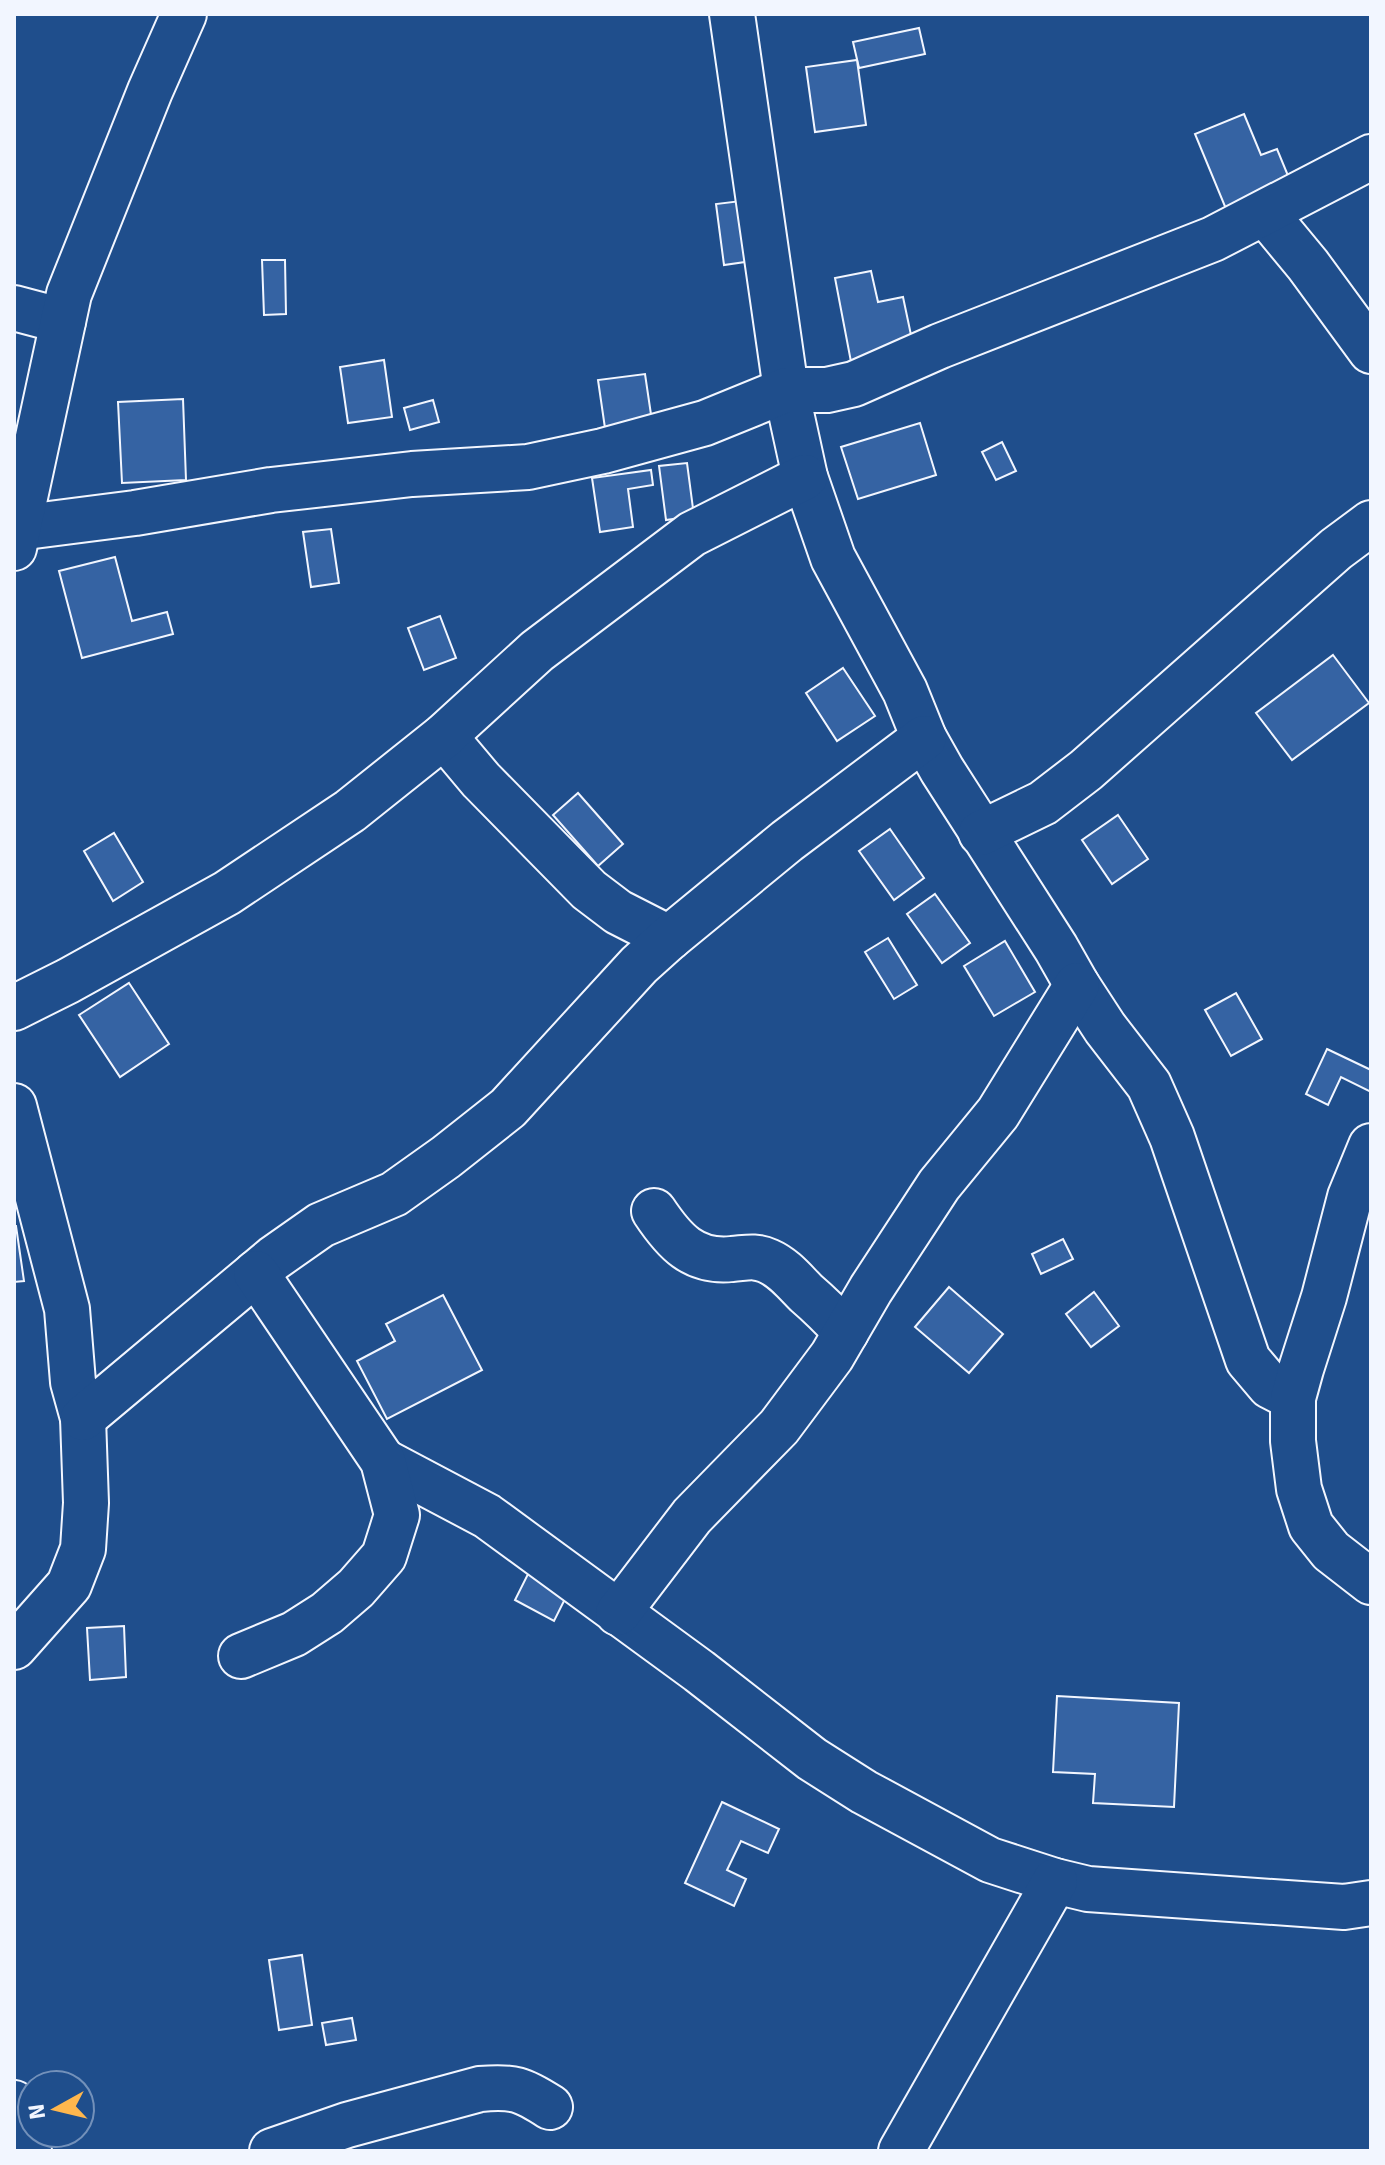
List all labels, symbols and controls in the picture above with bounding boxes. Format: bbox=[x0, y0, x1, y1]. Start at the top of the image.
north arrow bbox=[16, 2069, 96, 2149]
text: N bbox=[22, 2102, 51, 2121]

